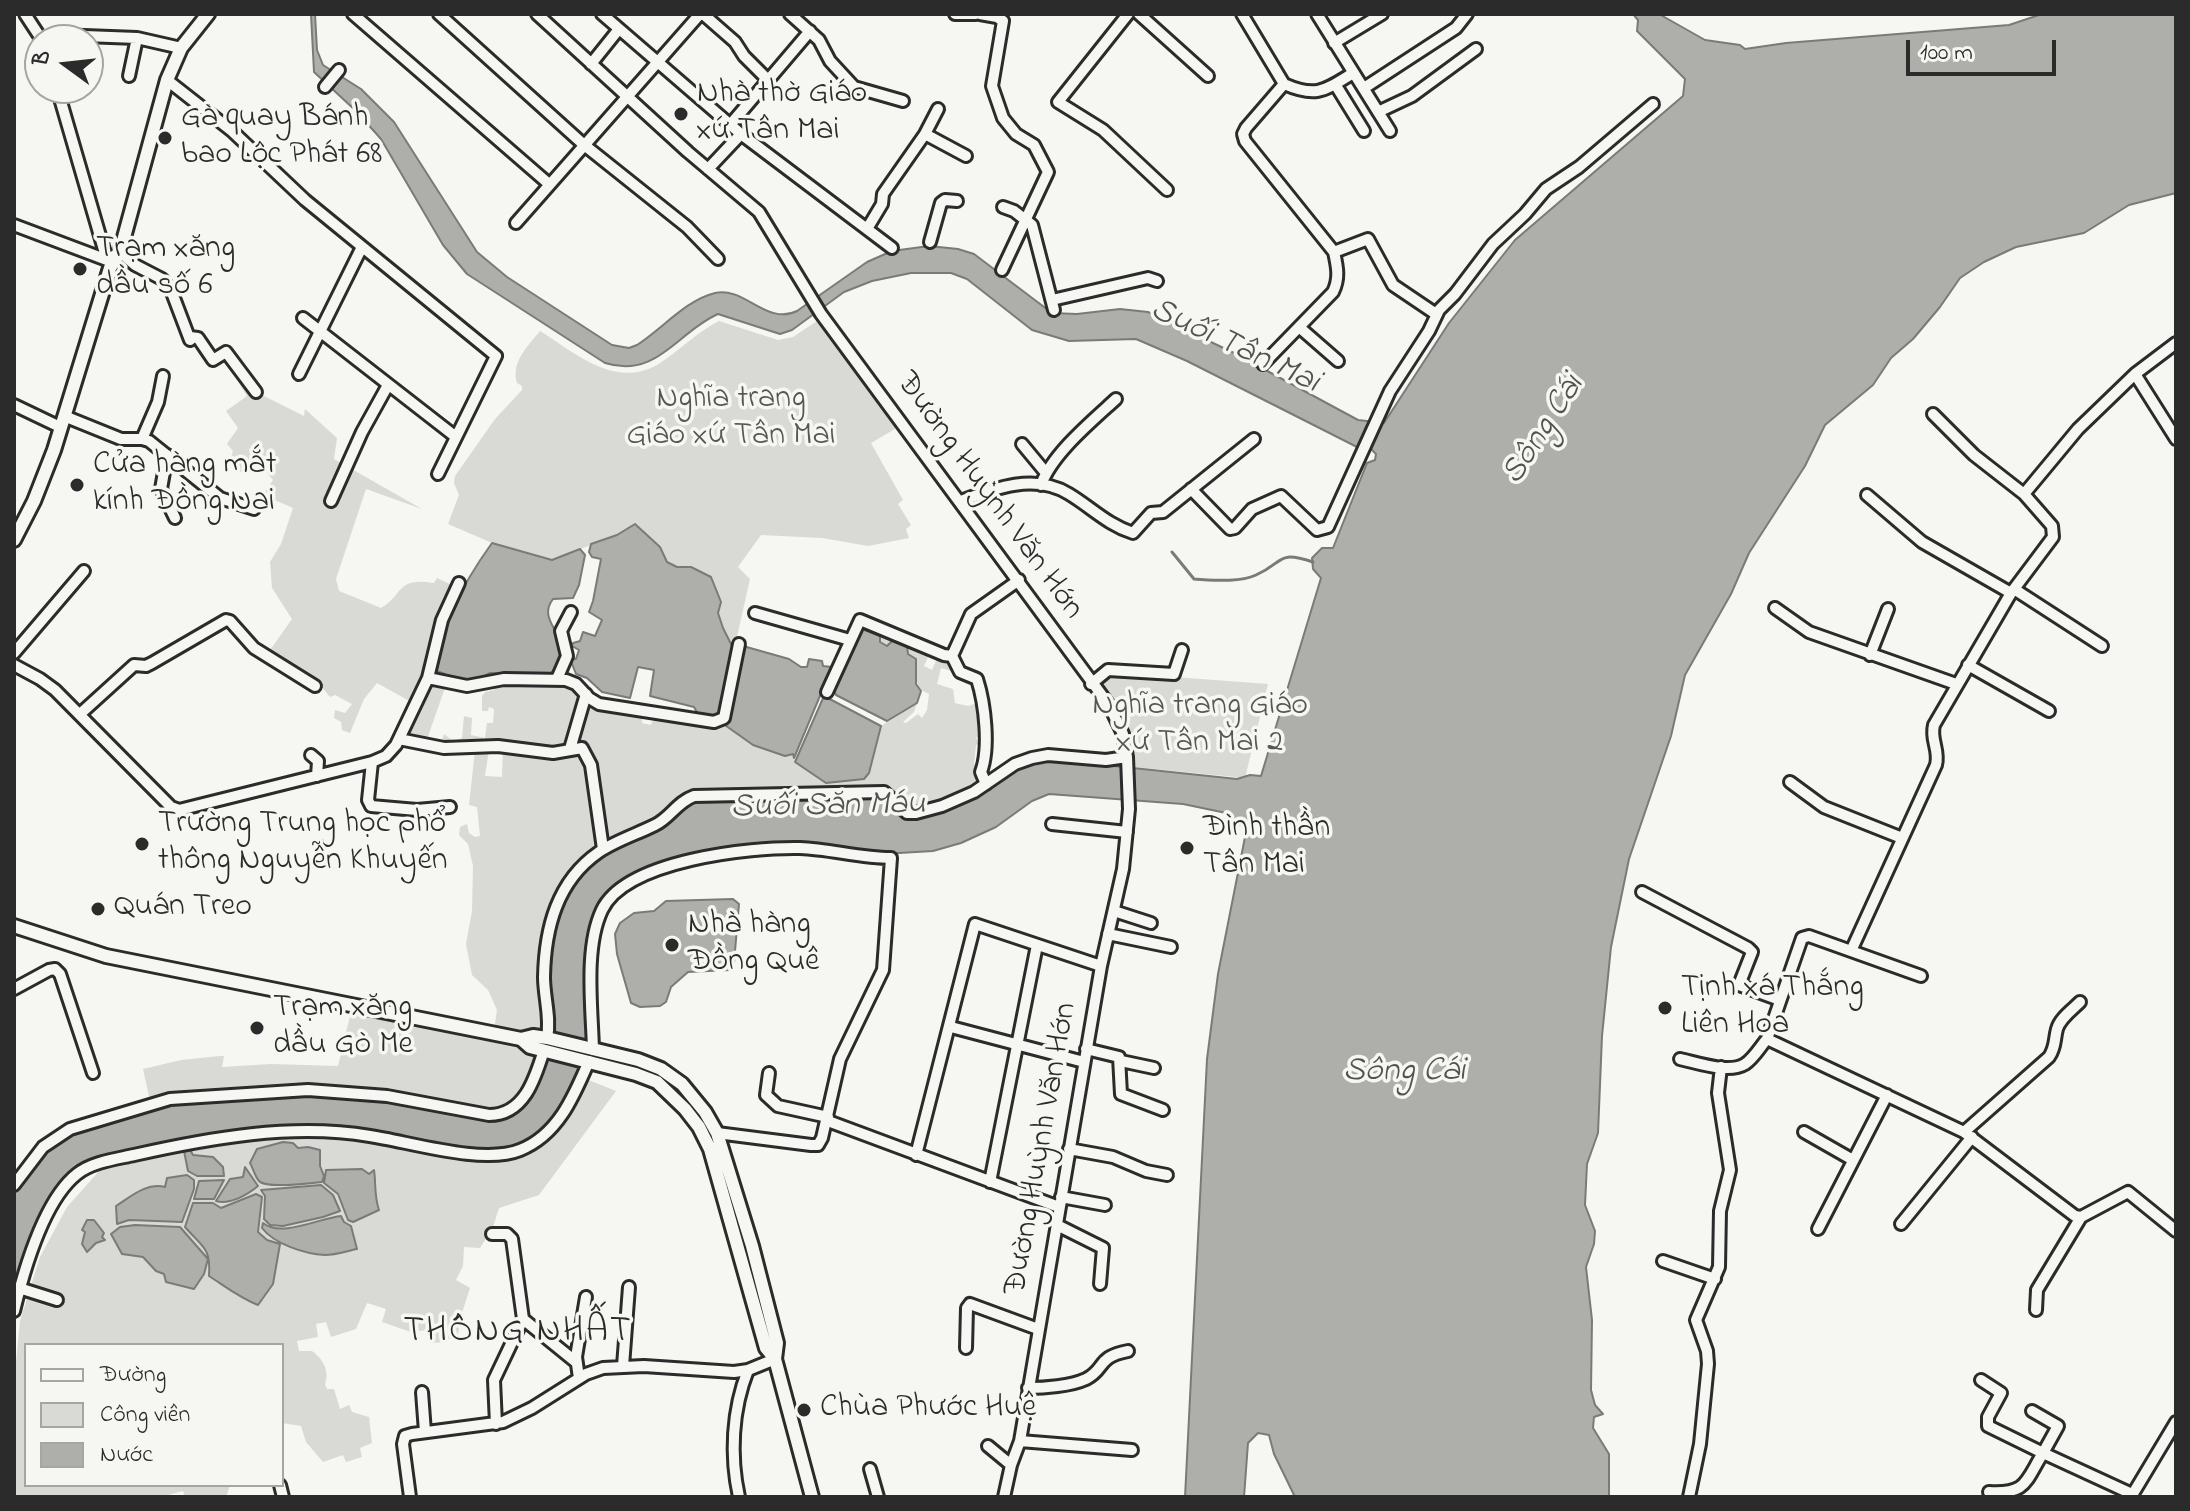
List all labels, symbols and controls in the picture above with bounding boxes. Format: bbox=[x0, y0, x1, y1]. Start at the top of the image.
north arrow bbox=[24, 24, 104, 104]
scale bar bbox=[1910, 24, 2060, 74]
text: 100 m bbox=[1920, 36, 1973, 71]
text: B bbox=[25, 47, 60, 70]
place label: Nhà thờ Giáo xứ Tân Mai bbox=[697, 77, 867, 152]
place label: Gà quay Bánh bao Lộc Phát 68 bbox=[181, 101, 382, 176]
marker: Nhà thờ Giáo xứ Tân Mai bbox=[672, 105, 690, 123]
marker: Gà quay Bánh bao Lộc Phát 68 bbox=[156, 129, 174, 147]
place label: Trạm xăng dầu số 6 bbox=[96, 232, 235, 307]
marker: Trạm xăng dầu số 6 bbox=[71, 260, 89, 278]
water label: Suối Tân Mai bbox=[1143, 291, 1325, 405]
street label: Đường Huỳnh Văn Hớn bbox=[885, 366, 1091, 628]
water label: Sông Cái bbox=[1495, 369, 1595, 493]
park label: Nghĩa trang Giáo xứ Tân Mai bbox=[626, 382, 836, 457]
place label: Cửa hàng mắt kính Đồng Nai bbox=[93, 448, 276, 523]
marker: Cửa hàng mắt kính Đồng Nai bbox=[68, 476, 86, 494]
park label: Nghĩa trang Giáo xứ Tân Mai 2 bbox=[1092, 689, 1308, 764]
water label: Suối Săn Máu bbox=[730, 786, 926, 830]
place label: Trường Trung học phổ thông Nguyễn Khuyến bbox=[158, 807, 448, 882]
place label: Đình thần Tân Mai bbox=[1203, 811, 1330, 886]
marker: Trường Trung học phổ thông Nguyễn Khuyến bbox=[133, 835, 151, 853]
marker: Đình thần Tân Mai bbox=[1178, 839, 1196, 857]
place label: Quán Treo bbox=[114, 890, 252, 928]
marker: Quán Treo bbox=[89, 900, 107, 918]
place label: Nhà hàng Đồng Quê bbox=[688, 908, 819, 983]
marker: Nhà hàng Đồng Quê bbox=[663, 936, 681, 954]
place label: Tịnh xá Thắng Liên Hoa bbox=[1681, 971, 1864, 1046]
place label: Trạm xăng dầu Gò Me bbox=[273, 991, 413, 1066]
marker: Tịnh xá Thắng Liên Hoa bbox=[1656, 999, 1674, 1017]
street label: Đường Huỳnh Văn Hớn bbox=[998, 1000, 1088, 1298]
marker: Trạm xăng dầu Gò Me bbox=[248, 1019, 266, 1037]
water label: Sông Cái bbox=[1343, 1053, 1465, 1093]
district label: THỐNG NHẤT bbox=[403, 1312, 633, 1356]
legend bbox=[24, 1343, 284, 1487]
text: Đường bbox=[100, 1358, 166, 1393]
place label: Chùa Phước Huệ bbox=[820, 1391, 1038, 1429]
text: Công viên bbox=[100, 1398, 190, 1433]
marker: Chùa Phước Huệ bbox=[795, 1401, 813, 1419]
text: Nước bbox=[100, 1438, 153, 1473]

